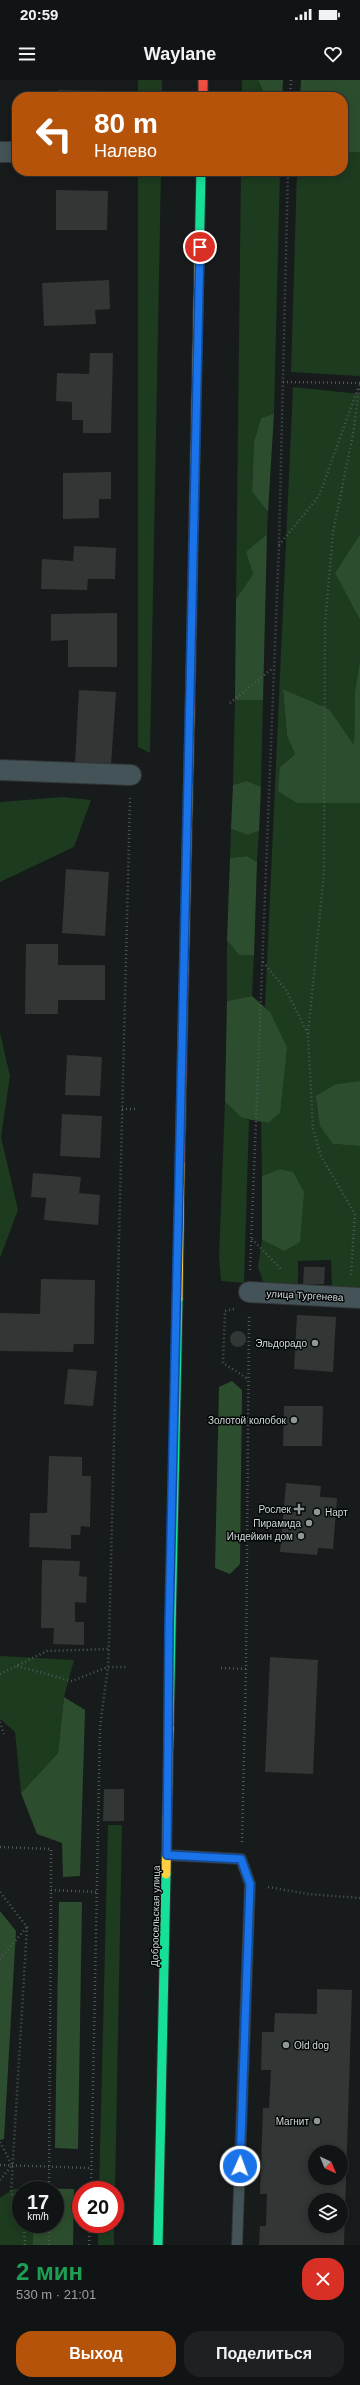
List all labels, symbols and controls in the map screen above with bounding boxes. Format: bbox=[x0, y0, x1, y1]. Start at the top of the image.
text: 20:59 bbox=[20, 6, 58, 23]
icon: menu bbox=[16, 43, 38, 65]
icon: heart bbox=[322, 43, 344, 65]
text: Waylane bbox=[144, 44, 216, 64]
icon: left bbox=[28, 108, 80, 160]
text: 80 m bbox=[94, 108, 158, 139]
text: Налево bbox=[94, 141, 157, 161]
pin bbox=[183, 230, 217, 264]
icon: arrive bbox=[189, 236, 211, 258]
street label: улица Тургенева bbox=[266, 1288, 344, 1303]
place label: Эльдорадо bbox=[255, 1338, 307, 1349]
marker: Эльдорадо bbox=[310, 1338, 320, 1348]
place label: Золотой колобок bbox=[208, 1415, 287, 1426]
marker: Золотой колобок bbox=[289, 1415, 299, 1425]
place label: Рослек bbox=[258, 1504, 292, 1515]
marker: Рослек bbox=[294, 1504, 304, 1514]
marker: Нарт bbox=[312, 1507, 322, 1517]
place label: Нарт bbox=[325, 1507, 348, 1518]
place label: Пирамида bbox=[253, 1518, 301, 1529]
marker: Пирамида bbox=[304, 1518, 314, 1528]
place label: Индейкин дом bbox=[227, 1531, 293, 1542]
marker: Индейкин дом bbox=[296, 1531, 306, 1541]
street label: Добросельская улица bbox=[149, 1865, 162, 1967]
marker: Old dog bbox=[281, 2040, 291, 2050]
place label: Old dog bbox=[294, 2040, 329, 2051]
place label: Магнит bbox=[276, 2116, 309, 2127]
marker: Магнит bbox=[312, 2116, 322, 2126]
position arrow bbox=[219, 2145, 261, 2187]
north arrow bbox=[308, 2145, 348, 2185]
map controls bbox=[308, 2145, 348, 2233]
speed limit sign: 20 bbox=[72, 2181, 124, 2233]
text: 17 bbox=[27, 2191, 49, 2213]
button: layers bbox=[308, 2193, 348, 2233]
text: km/h bbox=[27, 2211, 49, 2222]
text: 2 мин bbox=[16, 2258, 83, 2285]
button: close bbox=[302, 2258, 344, 2300]
text: 530 m · 21:01 bbox=[16, 2287, 96, 2302]
button: Выход bbox=[16, 2331, 176, 2377]
button: Поделиться bbox=[184, 2331, 344, 2377]

